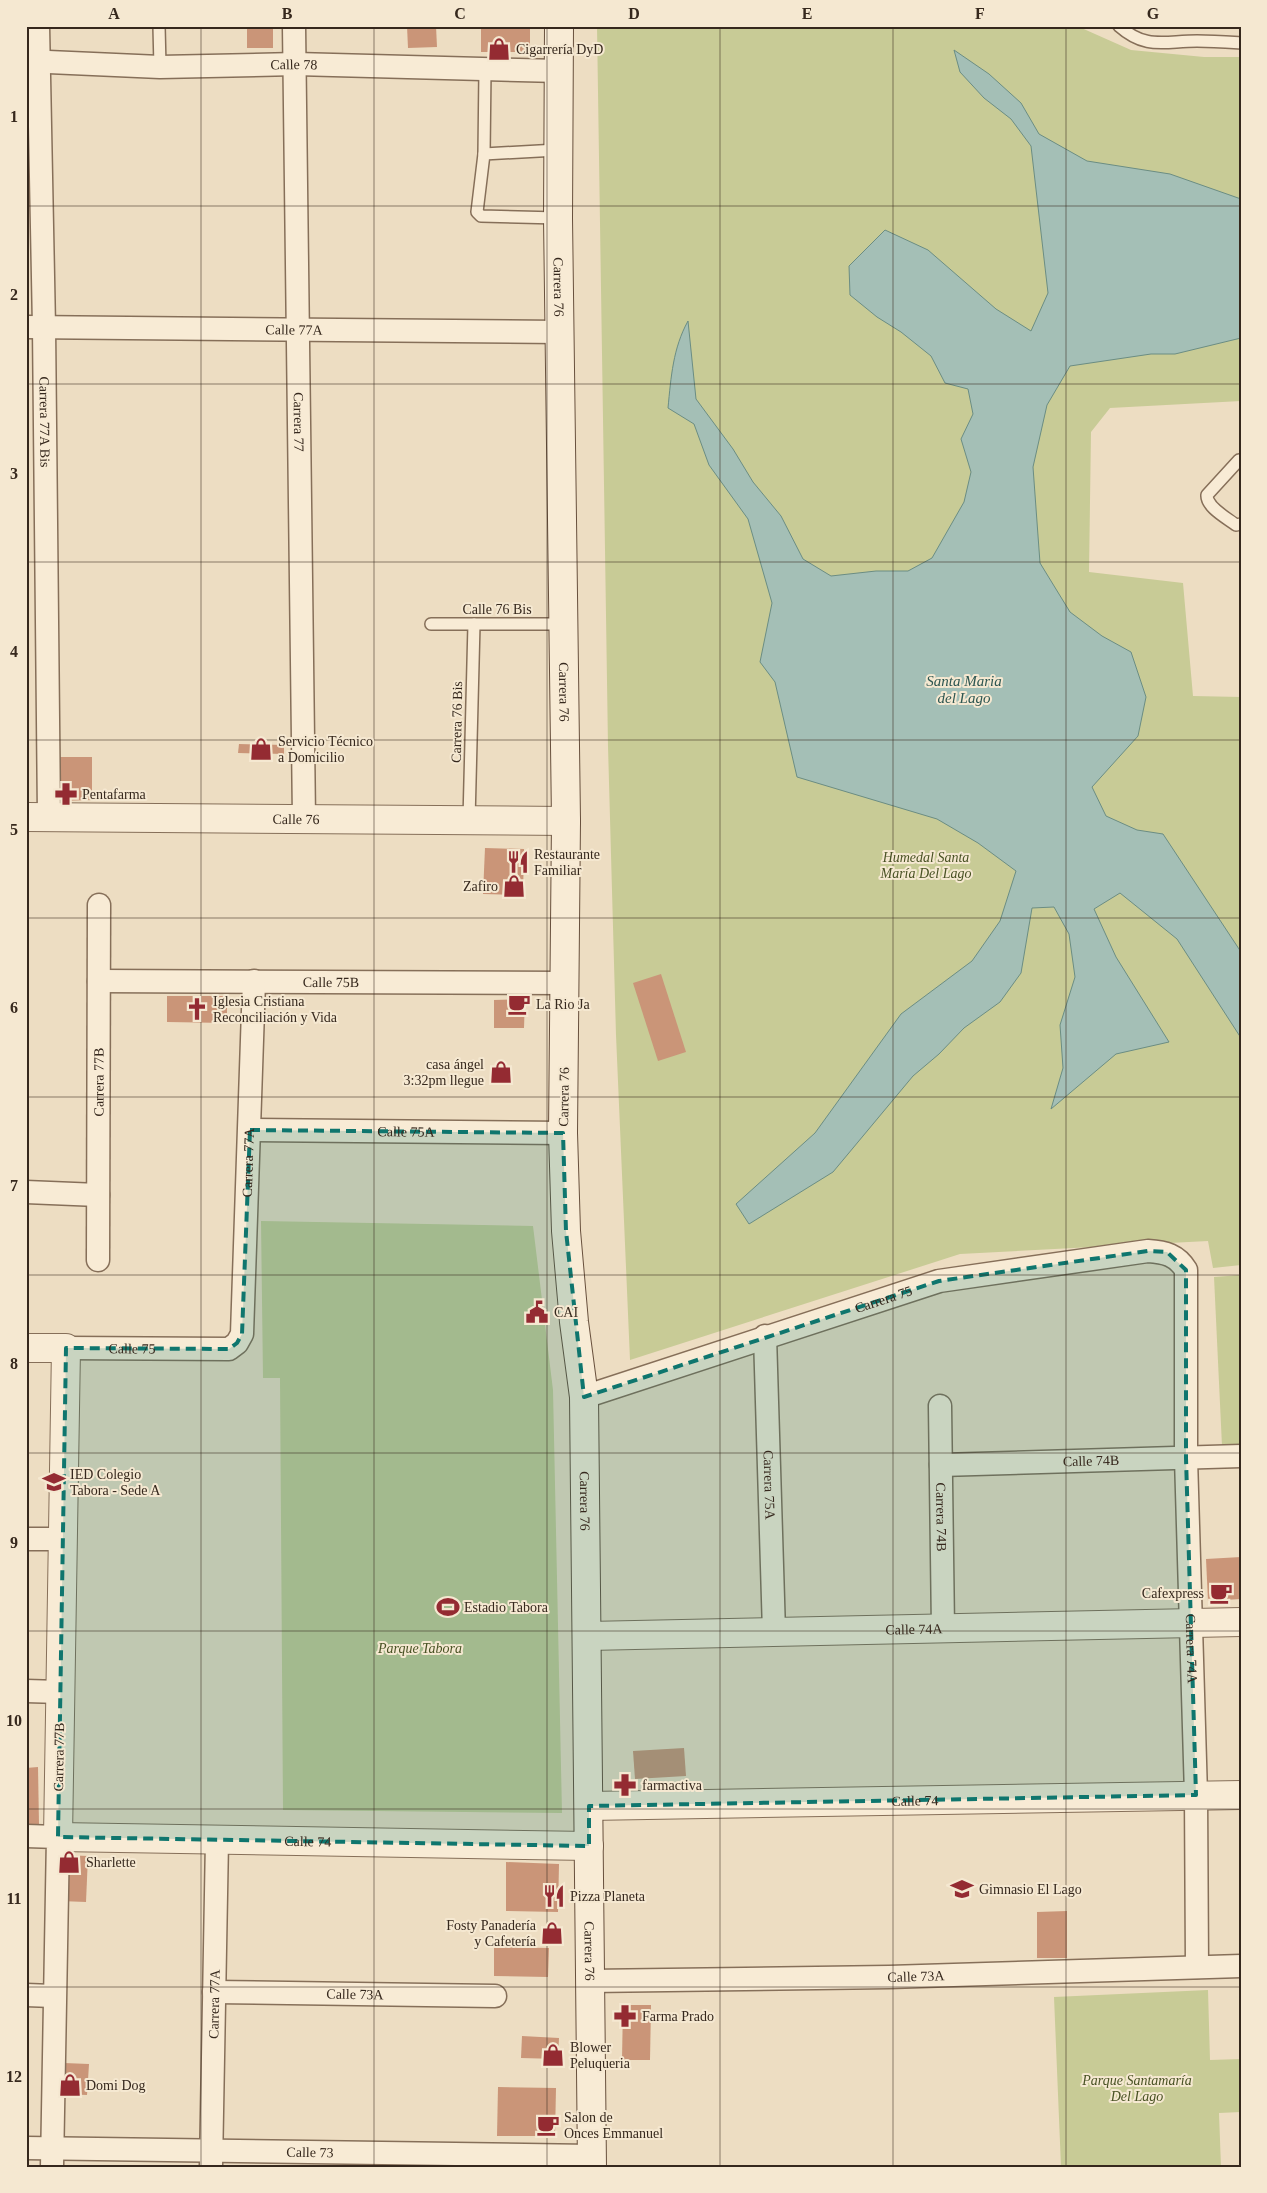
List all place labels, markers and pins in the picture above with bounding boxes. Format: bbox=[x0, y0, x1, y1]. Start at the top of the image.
shop icon: Cigarrería DyD bbox=[486, 36, 512, 62]
place label: Cigarrería DyD bbox=[516, 42, 603, 57]
place label: Servicio Técnico a Domicilio bbox=[278, 734, 373, 765]
shop icon: Servicio Técnico a Domicilio bbox=[248, 736, 274, 762]
pharmacy icon: Pentafarma bbox=[53, 781, 79, 807]
place label: Pentafarma bbox=[82, 787, 147, 802]
place label: Restaurante Familiar bbox=[534, 847, 600, 878]
restaurant icon: Restaurante Familiar bbox=[505, 849, 531, 875]
shop icon: Zafiro bbox=[501, 873, 527, 899]
place label: Zafiro bbox=[463, 879, 498, 894]
cafe icon: La Rio Ja bbox=[506, 991, 532, 1017]
place label: Iglesia Cristiana Reconciliación y Vida bbox=[213, 994, 338, 1025]
church icon: Iglesia Cristiana Reconciliación y Vida bbox=[184, 996, 210, 1022]
place label: La Rio Ja bbox=[536, 997, 590, 1012]
place label: casa ángel 3:32pm llegue bbox=[404, 1057, 484, 1088]
shop icon: casa ángel 3:32pm llegue bbox=[488, 1059, 514, 1085]
public building icon: CAI bbox=[524, 1299, 550, 1325]
place label: CAI bbox=[554, 1305, 578, 1320]
place label: IED Colegio Tabora - Sede A bbox=[70, 1467, 161, 1498]
school or university icon: IED Colegio Tabora - Sede A bbox=[41, 1469, 67, 1495]
cafe icon: Cafexpress bbox=[1208, 1580, 1234, 1606]
place label: Cafexpress bbox=[1142, 1586, 1204, 1601]
sports icon: Estadio Tabora bbox=[435, 1594, 461, 1620]
place label: Estadio Tabora bbox=[464, 1600, 549, 1615]
pharmacy icon: farmactiva bbox=[612, 1772, 638, 1798]
place label: farmactiva bbox=[642, 1778, 703, 1793]
shop icon: Sharlette bbox=[56, 1849, 82, 1875]
place label: Sharlette bbox=[86, 1855, 136, 1870]
school or university icon: Gimnasio El Lago bbox=[949, 1876, 975, 1902]
place label: Gimnasio El Lago bbox=[979, 1882, 1082, 1897]
restaurant icon: Pizza Planeta bbox=[541, 1883, 567, 1909]
place label: Pizza Planeta bbox=[570, 1889, 646, 1904]
place label: Fosty Panadería y Cafetería bbox=[446, 1918, 537, 1949]
shop icon: Fosty Panadería y Cafetería bbox=[539, 1920, 565, 1946]
pharmacy icon: Farma Prado bbox=[612, 2003, 638, 2029]
place label: Farma Prado bbox=[642, 2009, 714, 2024]
place label: Blower Peluqueria bbox=[570, 2040, 631, 2071]
shop icon: Blower Peluqueria bbox=[540, 2042, 566, 2068]
shop icon: Domi Dog bbox=[57, 2072, 83, 2098]
place label: Domi Dog bbox=[86, 2078, 146, 2093]
place label: Salon de Onces Emmanuel bbox=[564, 2110, 663, 2141]
cafe icon: Salon de Onces Emmanuel bbox=[535, 2112, 561, 2138]

